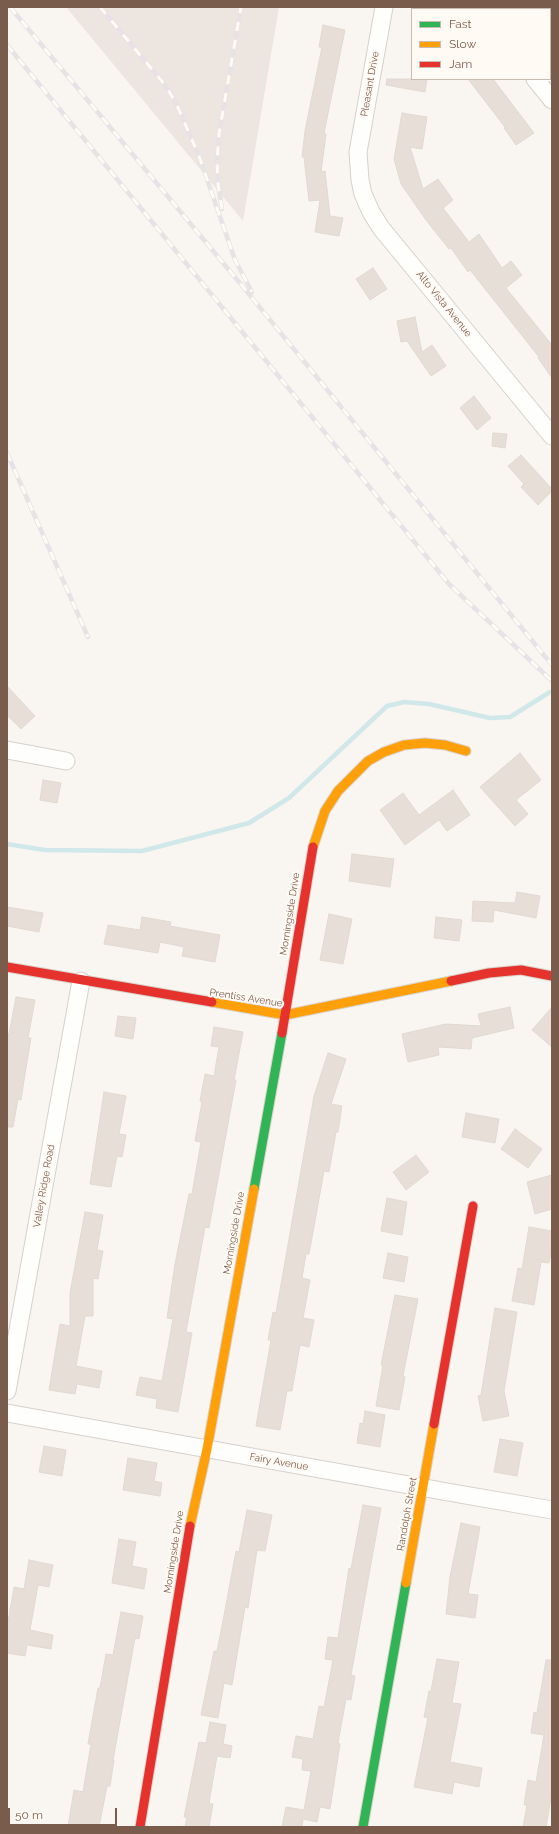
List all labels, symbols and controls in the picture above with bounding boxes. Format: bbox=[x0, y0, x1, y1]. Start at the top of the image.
legend bbox=[411, 8, 551, 80]
text: Fast bbox=[449, 17, 472, 31]
text: Slow bbox=[449, 37, 476, 51]
street label: Pleasant Drive bbox=[358, 50, 382, 118]
text: Jam bbox=[449, 57, 472, 71]
street label: Alto Vista Avenue bbox=[414, 269, 474, 339]
street label: Morningside Drive bbox=[278, 872, 302, 956]
street label: Prentiss Avenue bbox=[208, 986, 284, 1010]
street label: Valley Ridge Road bbox=[31, 1143, 57, 1229]
street label: Morningside Drive bbox=[221, 1191, 247, 1275]
street label: Fairy Avenue bbox=[249, 1451, 309, 1473]
street label: Randolph Street bbox=[395, 1476, 419, 1552]
street label: Morningside Drive bbox=[162, 1510, 186, 1594]
scale bar bbox=[10, 1800, 119, 1826]
text: 50 m bbox=[15, 1808, 43, 1822]

